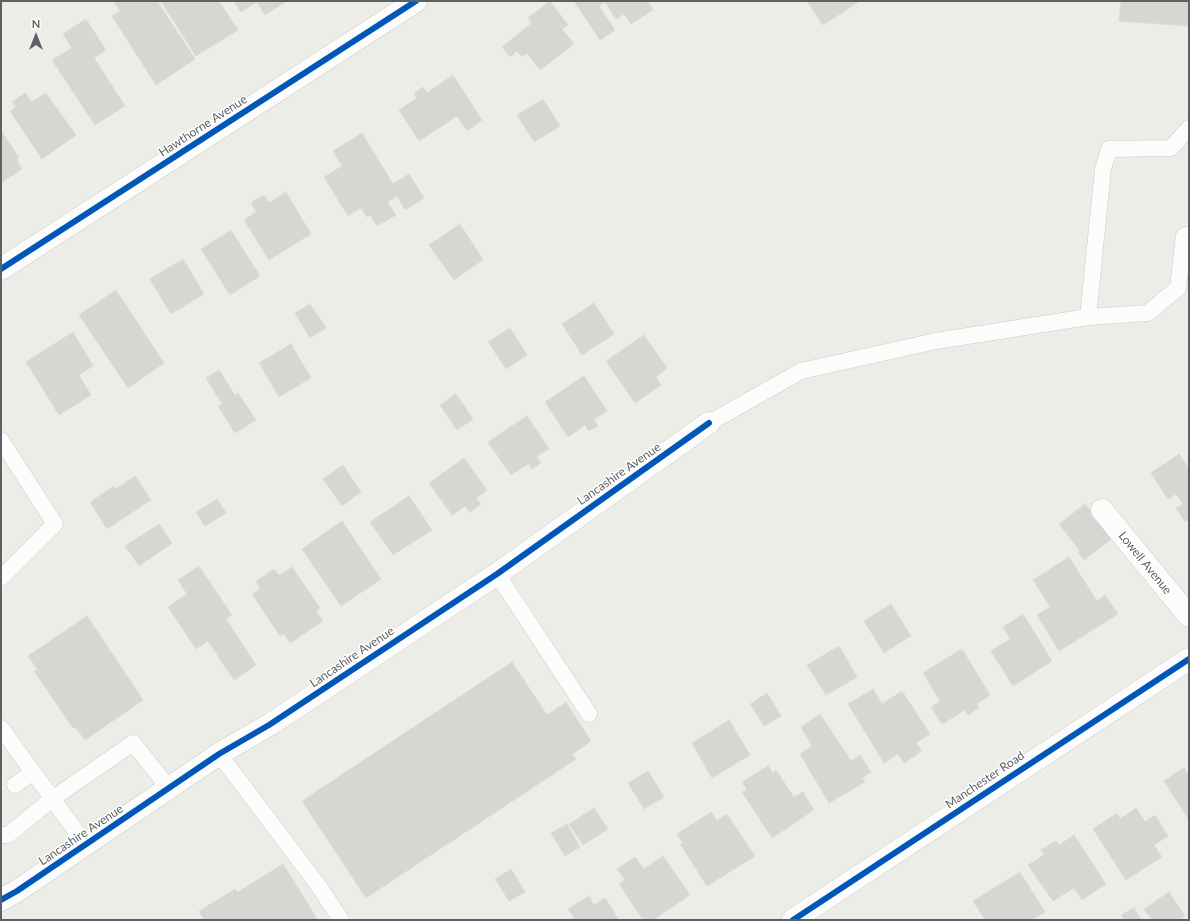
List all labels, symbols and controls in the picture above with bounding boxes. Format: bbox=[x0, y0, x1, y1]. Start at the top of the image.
north arrow bbox=[16, 16, 56, 56]
text: N bbox=[32, 17, 40, 30]
street label: Hawthorne Avenue bbox=[156, 92, 250, 160]
street label: Lancashire Avenue bbox=[575, 440, 663, 508]
street label: Lowell Avenue bbox=[1115, 529, 1175, 597]
street label: Lancashire Avenue bbox=[307, 623, 397, 691]
street label: Manchester Road bbox=[943, 748, 1027, 812]
street label: Lancashire Avenue bbox=[36, 801, 126, 869]

